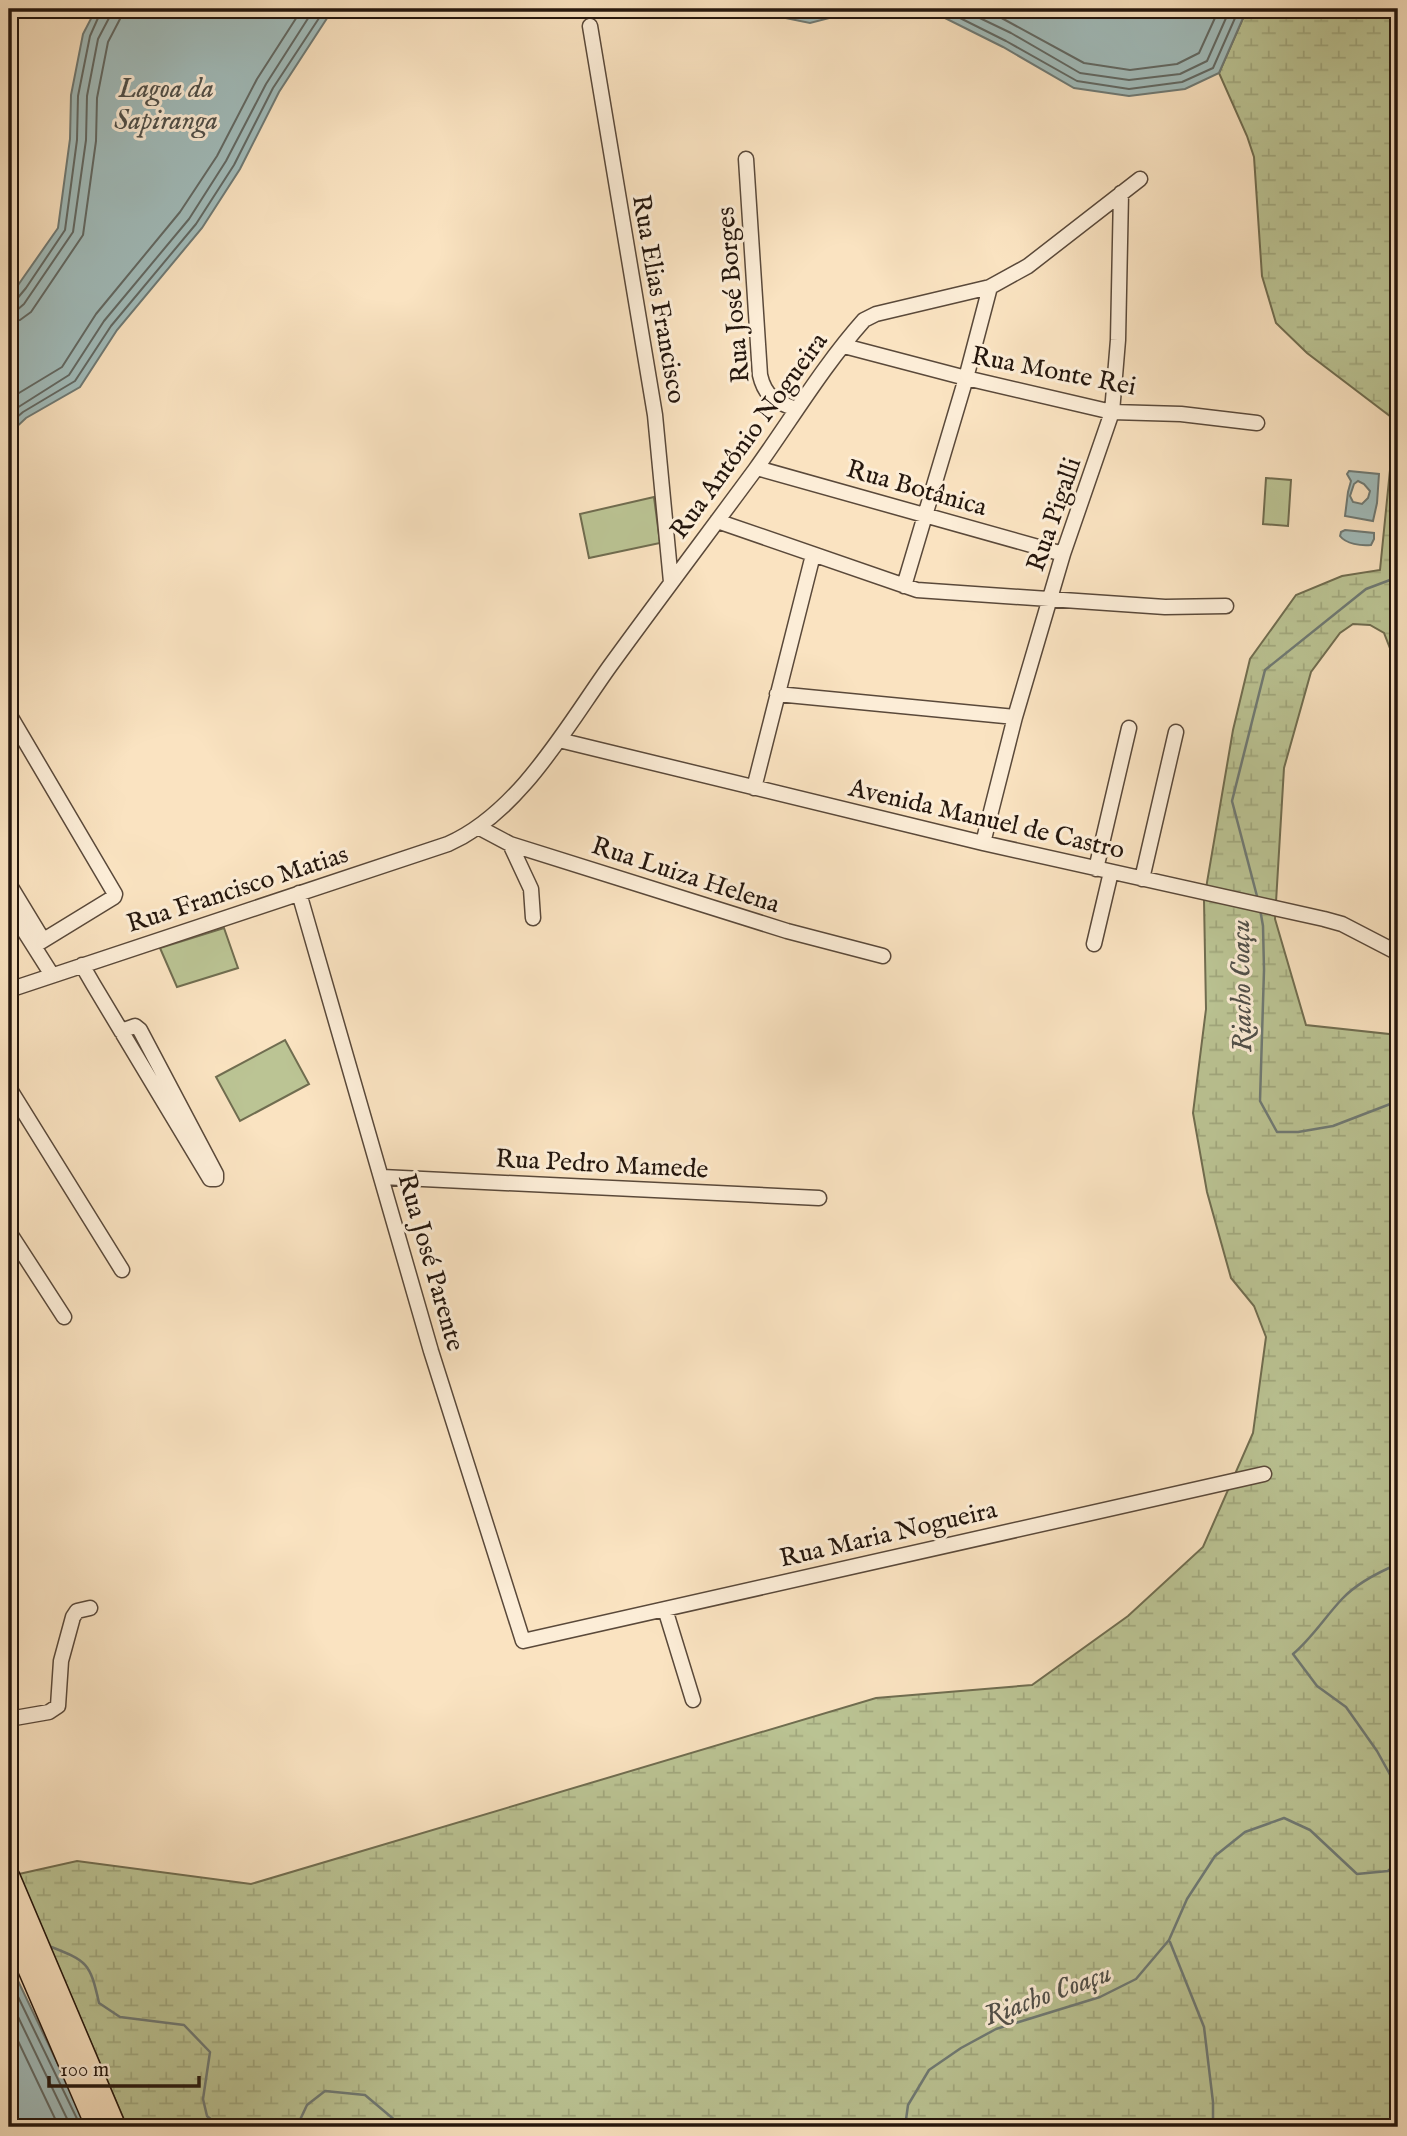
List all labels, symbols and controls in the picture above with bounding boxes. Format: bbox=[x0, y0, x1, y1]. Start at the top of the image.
water label: Lagoa da Sapiranga bbox=[114, 72, 218, 139]
street label: Rua Elias Francisco bbox=[624, 192, 693, 406]
street label: Rua José Borges bbox=[709, 205, 758, 384]
street label: Rua Antônio Nogueira bbox=[663, 325, 836, 546]
street label: Rua Monte Rei bbox=[969, 339, 1139, 404]
street label: Rua Botânica bbox=[843, 453, 991, 524]
street label: Rua Pigalli bbox=[1020, 453, 1089, 576]
street label: Avenida Manuel de Castro bbox=[844, 771, 1128, 867]
street label: Rua Luiza Helena bbox=[587, 829, 784, 922]
street label: Rua Francisco Matias bbox=[123, 838, 352, 941]
water label: Riacho Coaçu bbox=[1224, 919, 1261, 1053]
street label: Rua Pedro Mamede bbox=[495, 1142, 709, 1187]
street label: Rua José Parente bbox=[389, 1170, 472, 1355]
street label: Rua Maria Nogueira bbox=[776, 1493, 1001, 1576]
water label: Riacho Coaçu bbox=[979, 1956, 1116, 2035]
scale bar bbox=[49, 2045, 200, 2089]
text: 100 m bbox=[60, 2057, 109, 2084]

